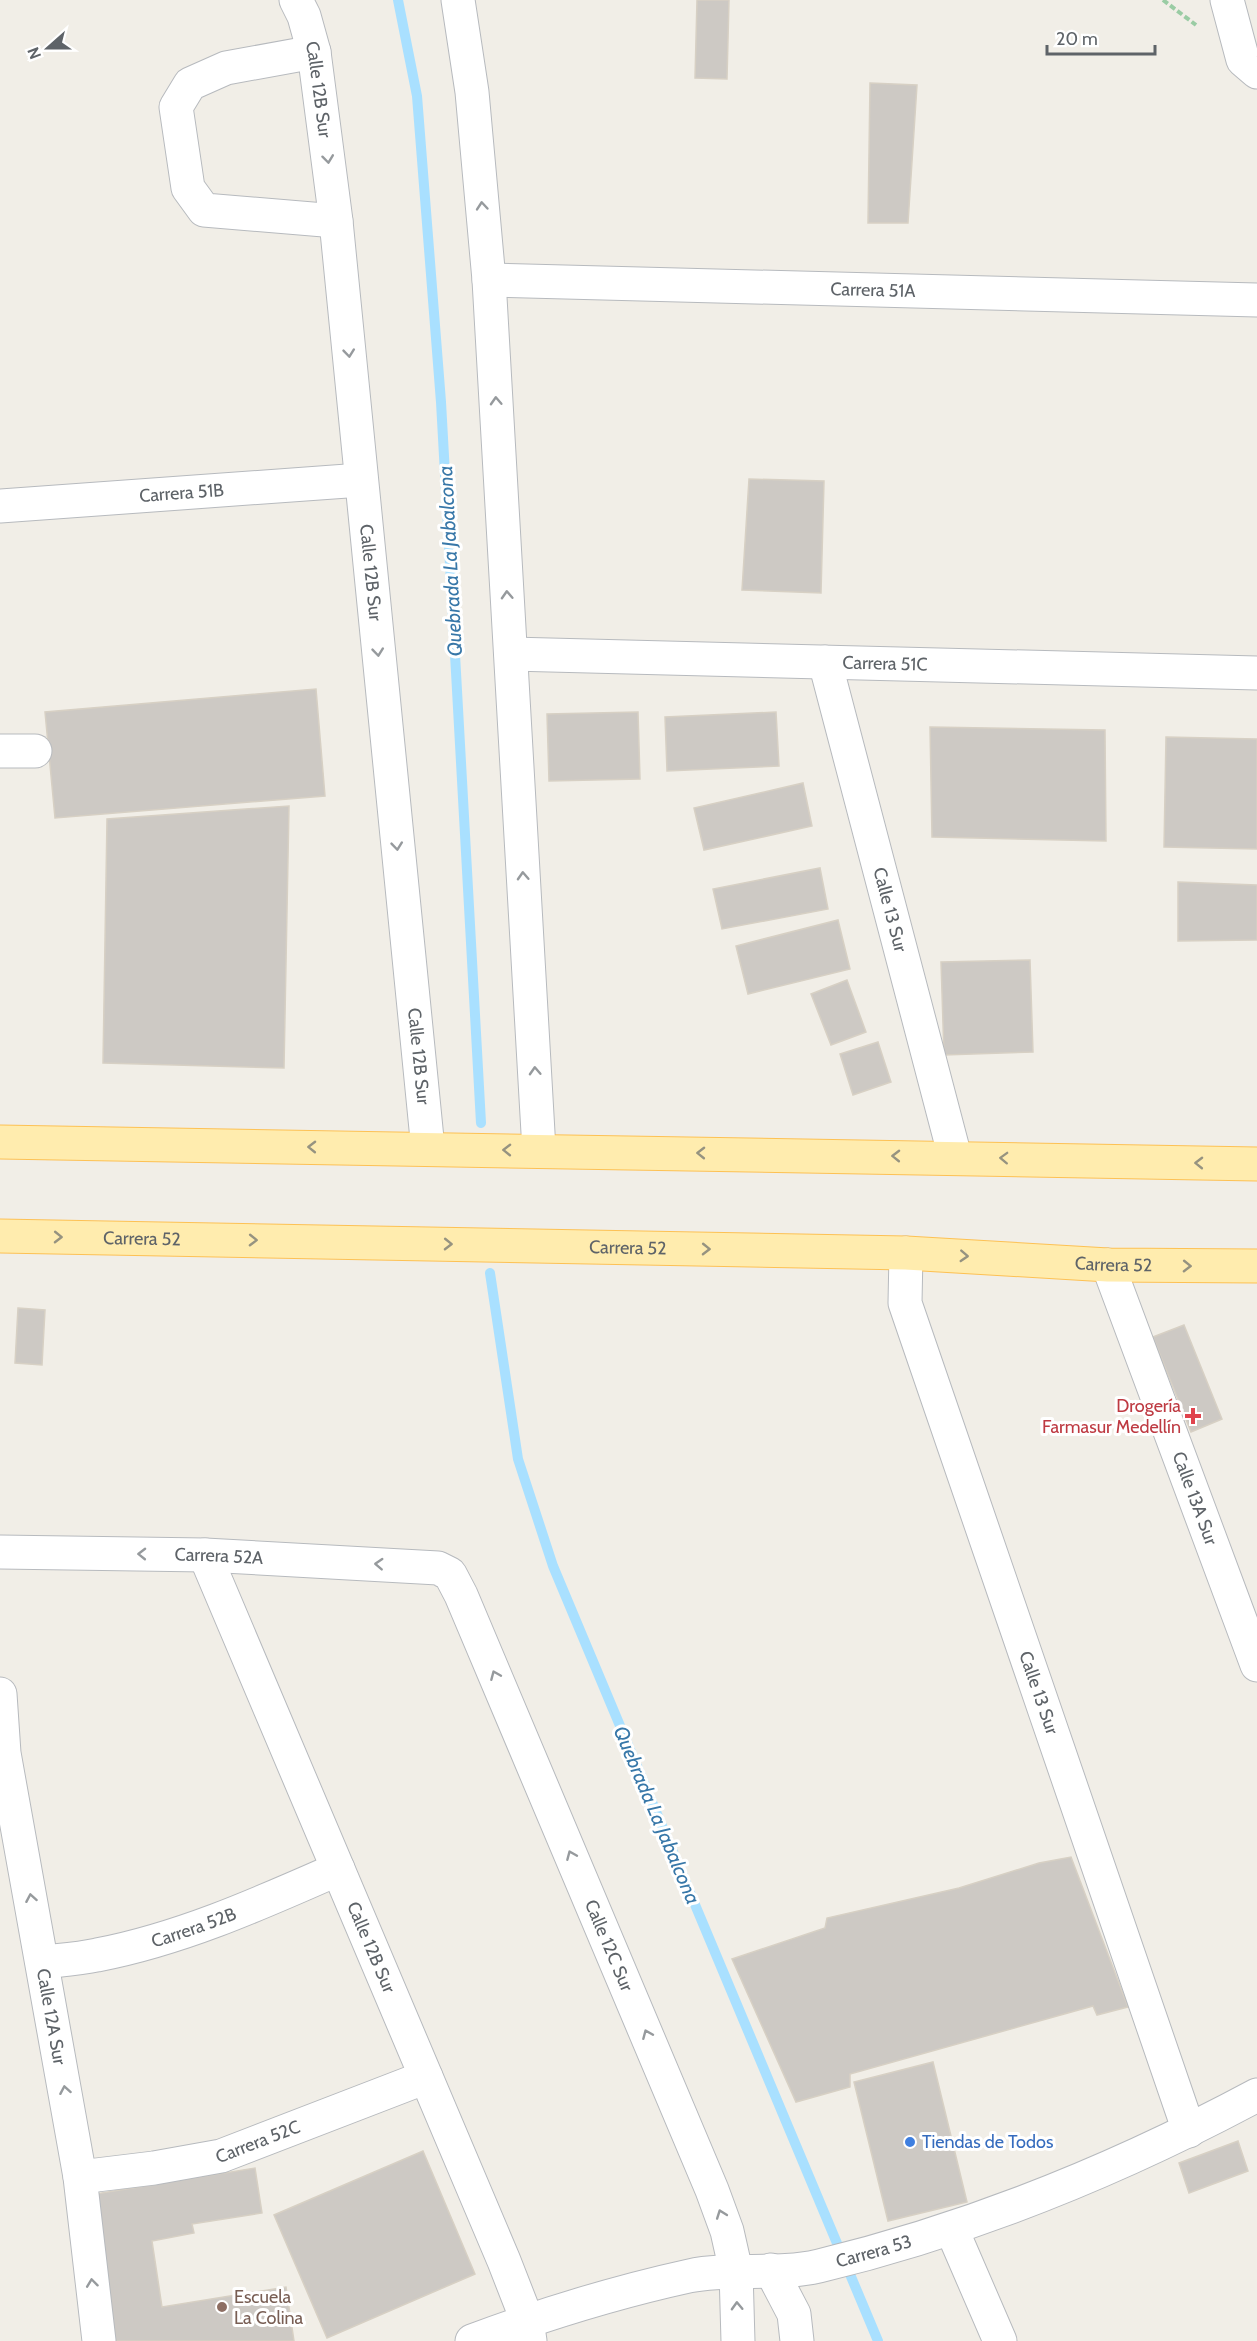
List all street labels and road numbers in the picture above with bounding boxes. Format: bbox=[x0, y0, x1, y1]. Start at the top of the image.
street label: Calle 12B Sur bbox=[301, 39, 336, 139]
street label: Carrera 51A bbox=[830, 278, 916, 302]
street label: Carrera 51B bbox=[138, 479, 225, 507]
street label: Calle 12B Sur bbox=[355, 523, 387, 622]
street label: Carrera 51C bbox=[842, 651, 928, 676]
street label: Calle 13 Sur bbox=[868, 865, 912, 955]
street label: Calle 12B Sur bbox=[403, 1007, 435, 1106]
street label: Carrera 52 bbox=[103, 1227, 181, 1250]
street label: Carrera 52 bbox=[589, 1236, 667, 1260]
street label: Carrera 52 bbox=[1074, 1252, 1152, 1276]
street label: Calle 13A Sur bbox=[1168, 1449, 1222, 1548]
street label: Carrera 52A bbox=[174, 1544, 264, 1569]
street label: Calle 13 Sur bbox=[1014, 1648, 1063, 1738]
street label: Calle 12C Sur bbox=[580, 1896, 638, 1995]
street label: Calle 12B Sur bbox=[342, 1898, 400, 1997]
street label: Carrera 52B bbox=[149, 1903, 239, 1952]
street label: Calle 12A Sur bbox=[32, 1967, 71, 2067]
street label: Carrera 52C bbox=[212, 2116, 303, 2168]
street label: Carrera 53 bbox=[833, 2230, 914, 2272]

